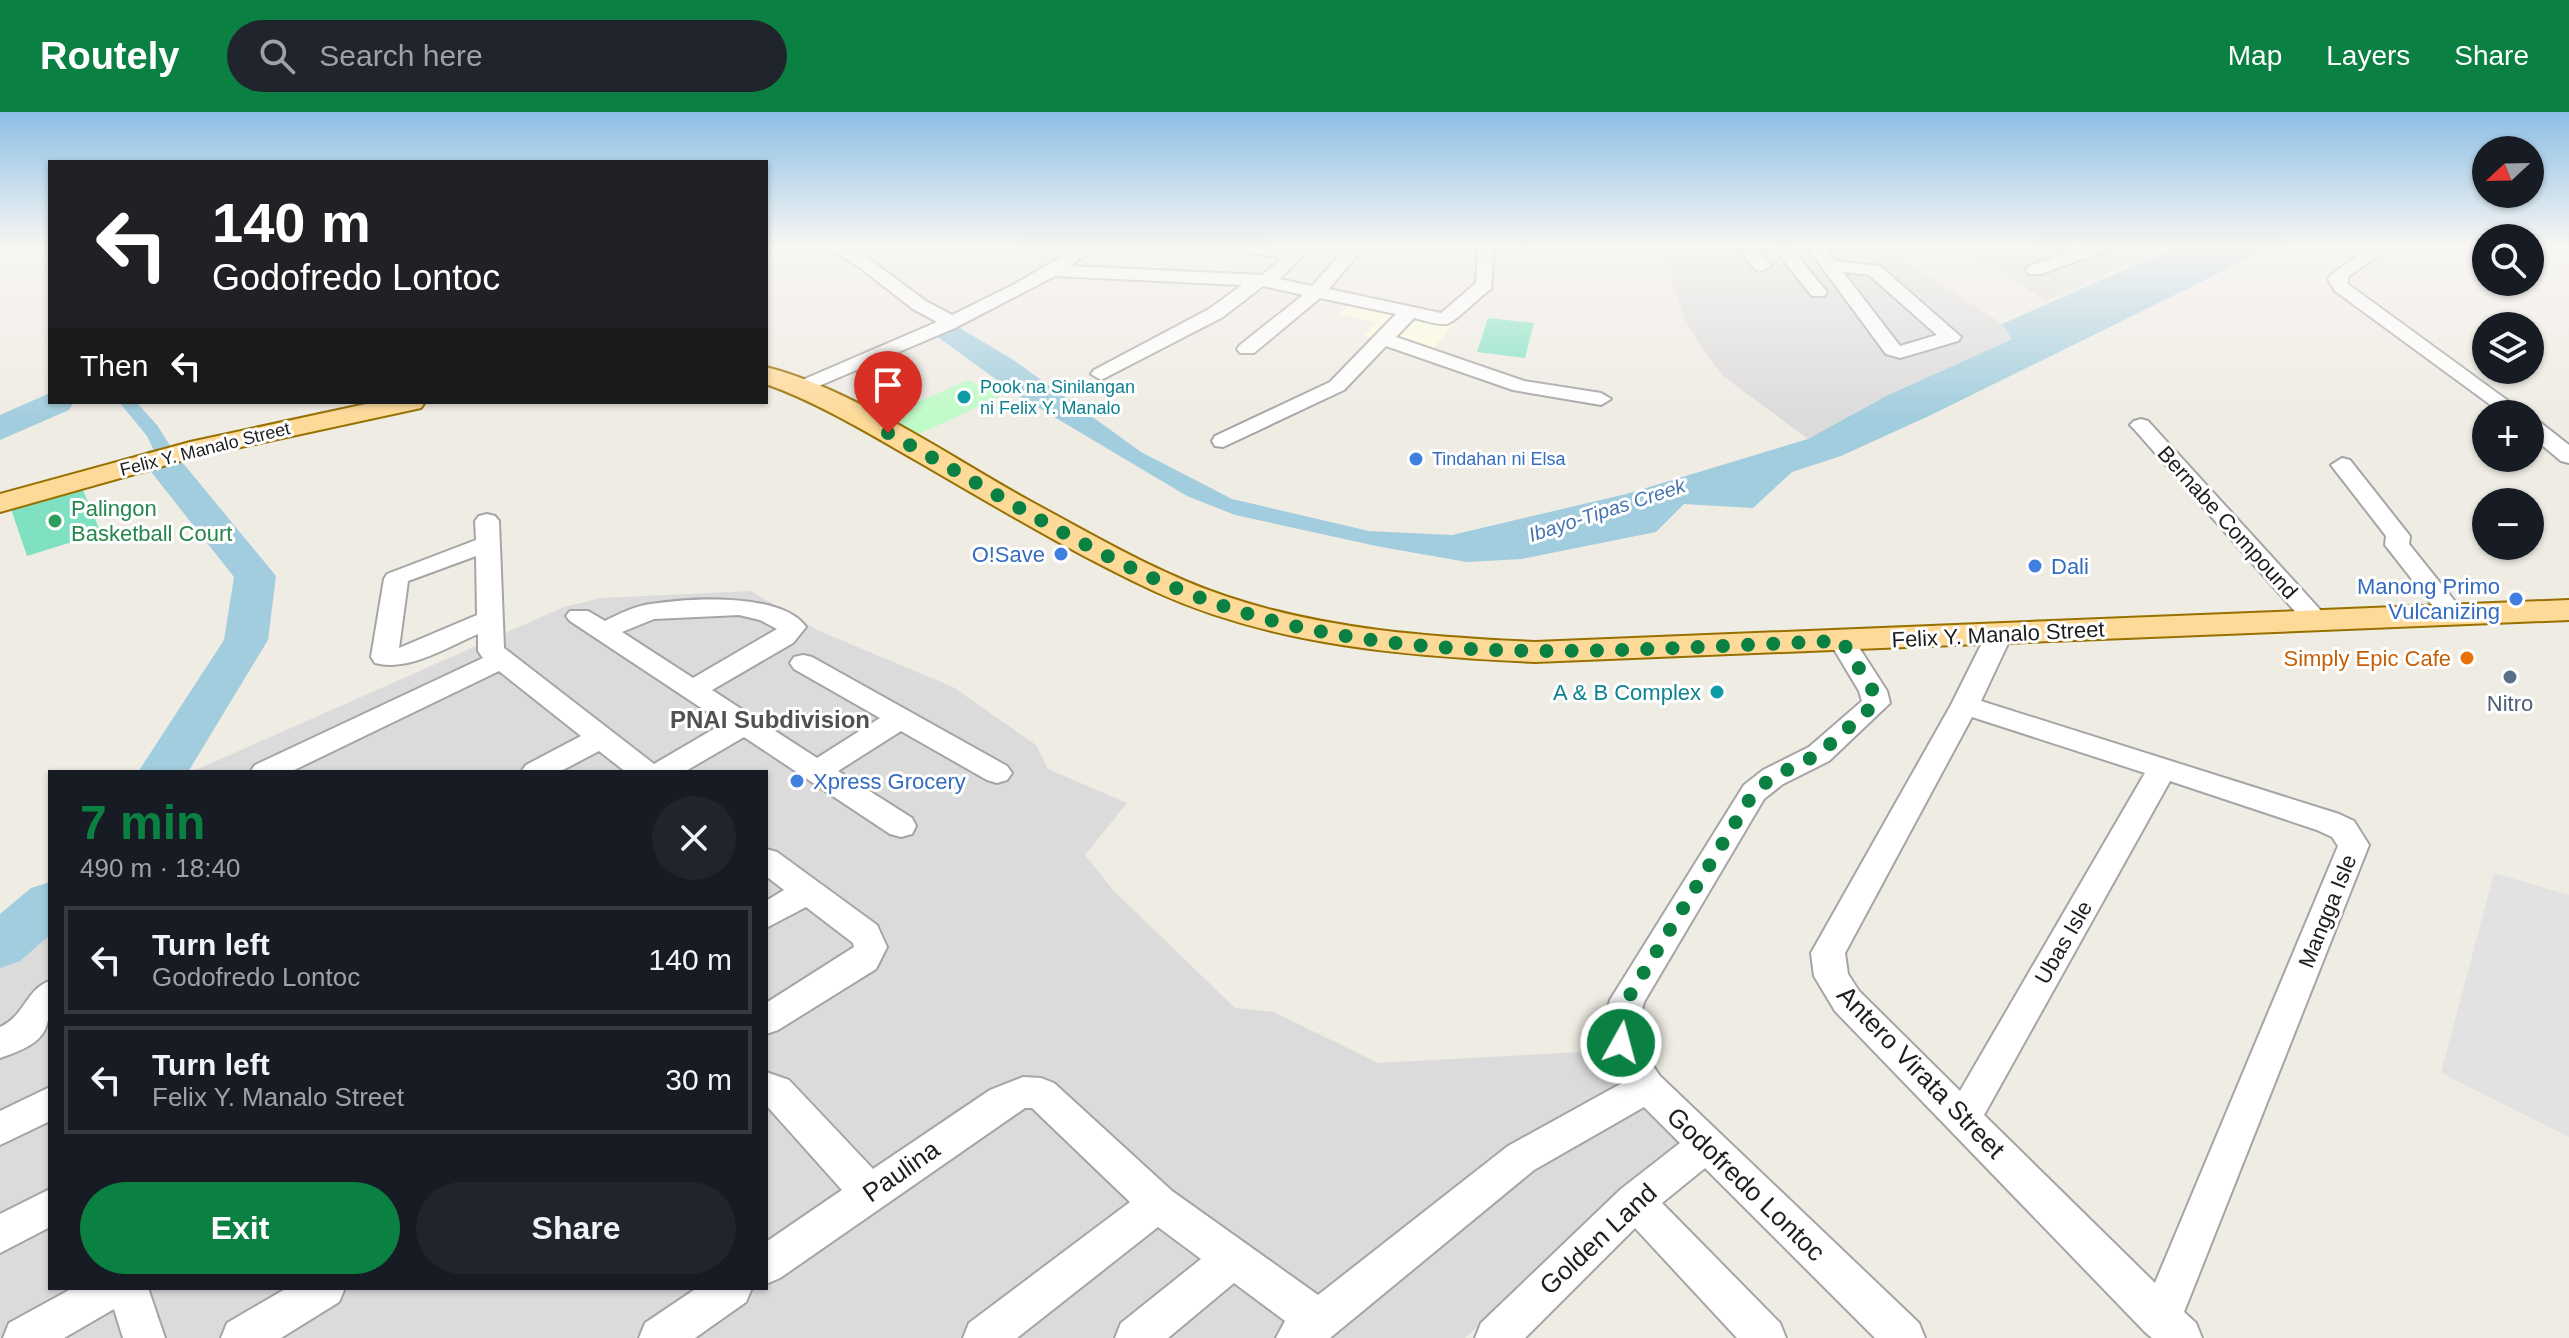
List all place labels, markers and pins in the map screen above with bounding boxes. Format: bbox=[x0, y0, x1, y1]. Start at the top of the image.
pin bbox=[854, 351, 922, 433]
place label: Pook na Sinilangan ni Felix Y. Manalo bbox=[980, 377, 1135, 418]
marker: Pook na Sinilangan ni Felix Y. Manalo bbox=[955, 388, 973, 406]
place label: Tindahan ni Elsa bbox=[1432, 449, 1566, 469]
marker: Tindahan ni Elsa bbox=[1407, 450, 1425, 468]
place label: Palingon Basketball Court bbox=[71, 496, 232, 546]
marker: Palingon Basketball Court bbox=[46, 512, 64, 530]
place label: O!Save bbox=[972, 542, 1045, 567]
marker: O!Save bbox=[1052, 545, 1070, 563]
place label: Dali bbox=[2051, 554, 2089, 579]
marker: Dali bbox=[2026, 557, 2044, 575]
place label: Manong Primo Vulcanizing bbox=[2357, 574, 2500, 624]
marker: Manong Primo Vulcanizing bbox=[2507, 590, 2525, 608]
place label: Simply Epic Cafe bbox=[2283, 646, 2451, 671]
marker: Simply Epic Cafe bbox=[2458, 649, 2476, 667]
marker: Nitro bbox=[2501, 668, 2519, 686]
place label: A & B Complex bbox=[1553, 680, 1701, 705]
marker: A & B Complex bbox=[1708, 683, 1726, 701]
place label: Nitro bbox=[2487, 691, 2533, 716]
place label: Xpress Grocery bbox=[813, 769, 966, 794]
marker: Xpress Grocery bbox=[788, 772, 806, 790]

